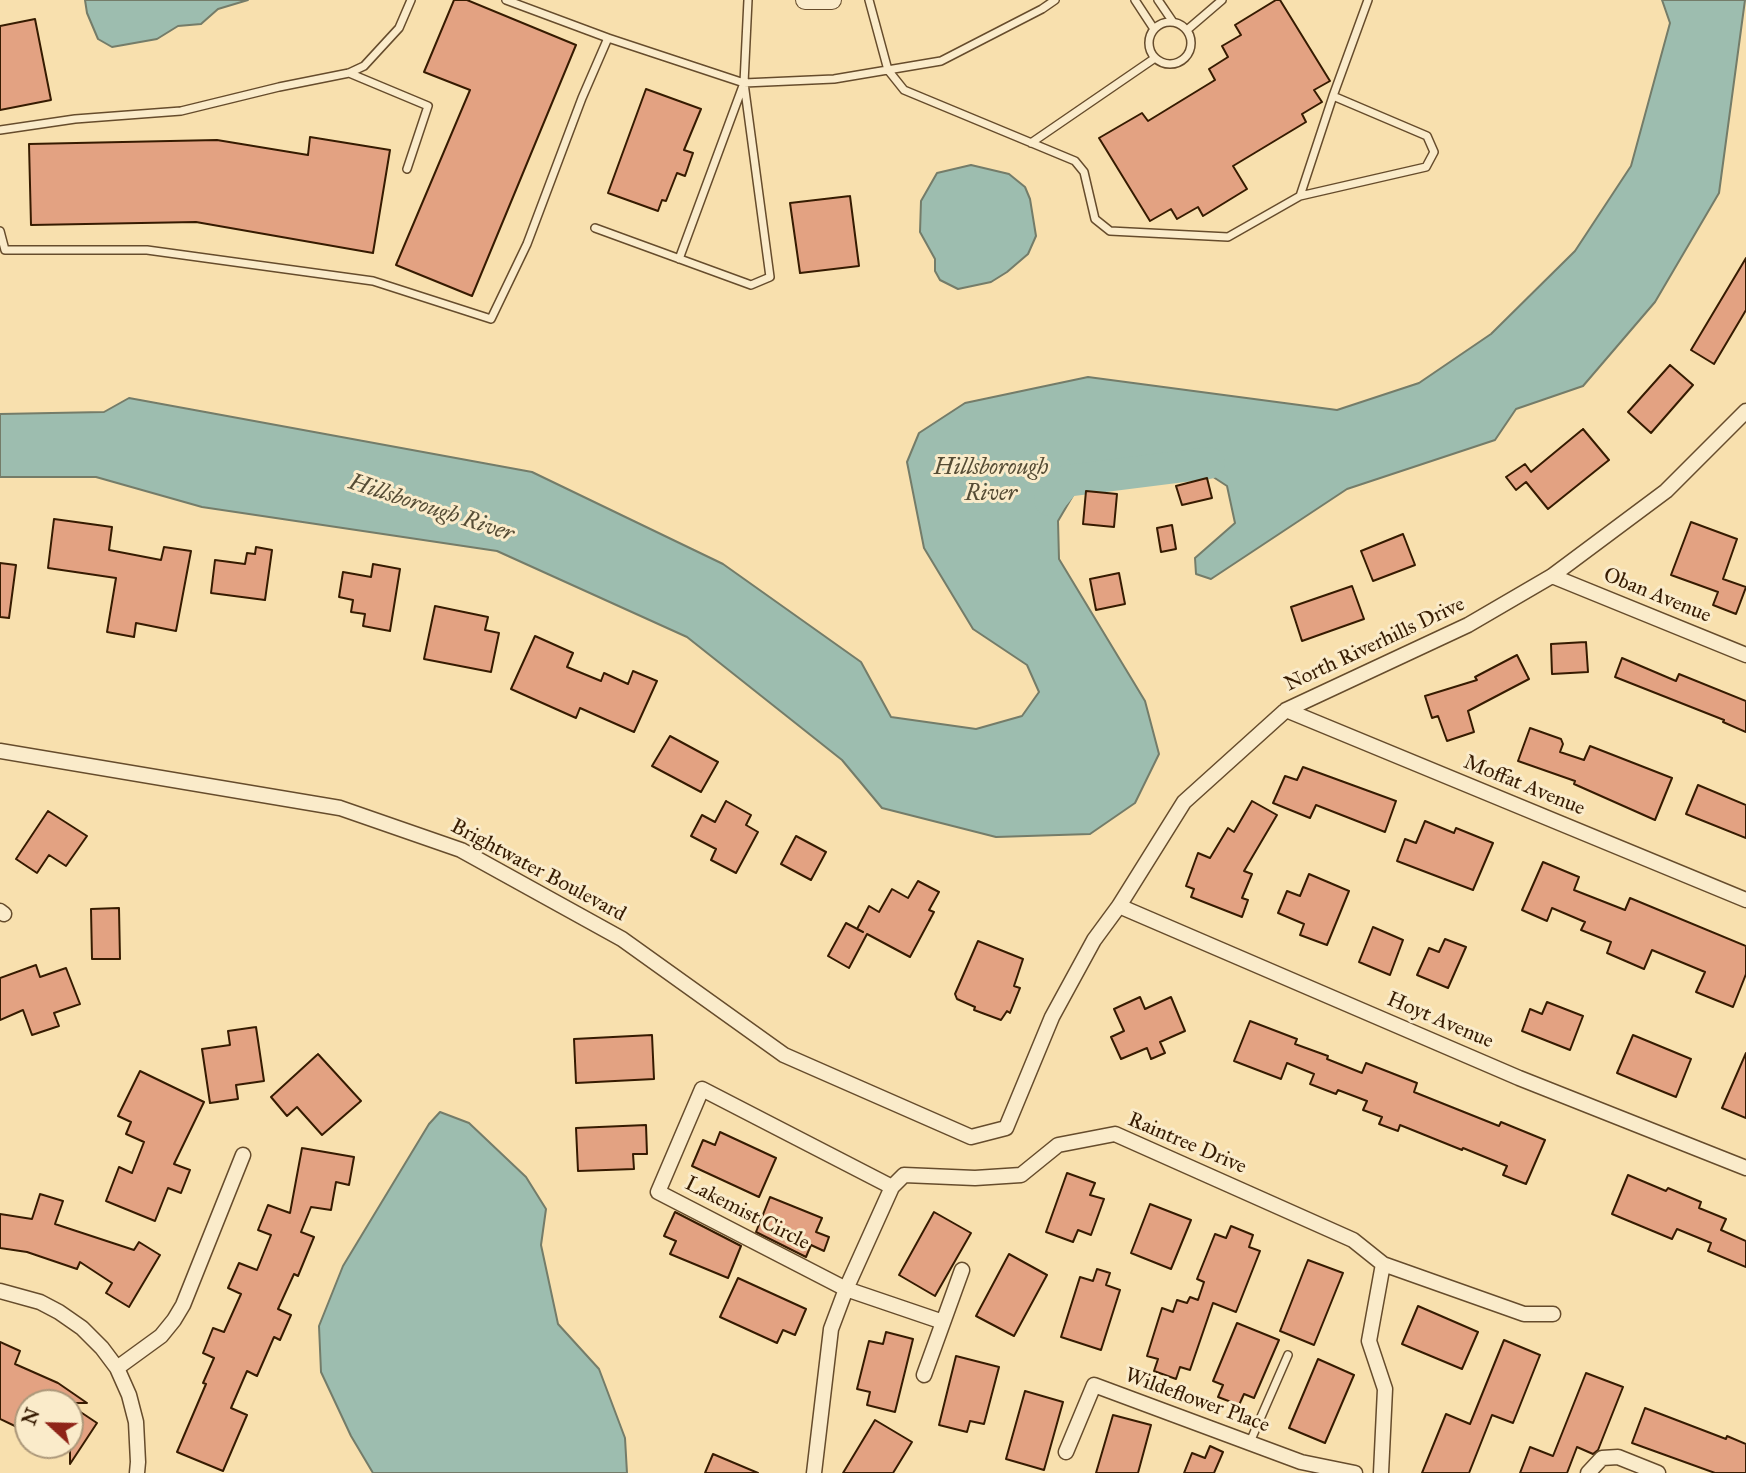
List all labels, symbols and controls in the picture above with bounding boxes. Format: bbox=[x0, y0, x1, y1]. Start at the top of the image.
water label: Hillsborough River bbox=[934, 454, 1048, 508]
water label: Hillsborough River bbox=[345, 469, 517, 549]
street label: Oban Avenue bbox=[1599, 563, 1715, 629]
street label: North Riverhills Drive bbox=[1281, 592, 1469, 698]
street label: Moffat Avenue bbox=[1460, 750, 1588, 822]
street label: Brightwater Boulevard bbox=[446, 814, 630, 928]
street label: Hoyt Avenue bbox=[1383, 987, 1497, 1055]
street label: Raintree Drive bbox=[1124, 1108, 1250, 1180]
street label: Lakemist Circle bbox=[680, 1172, 814, 1256]
street label: Wildeflower Place bbox=[1121, 1363, 1273, 1439]
north arrow bbox=[14, 1389, 84, 1459]
text: N bbox=[17, 1405, 45, 1428]

